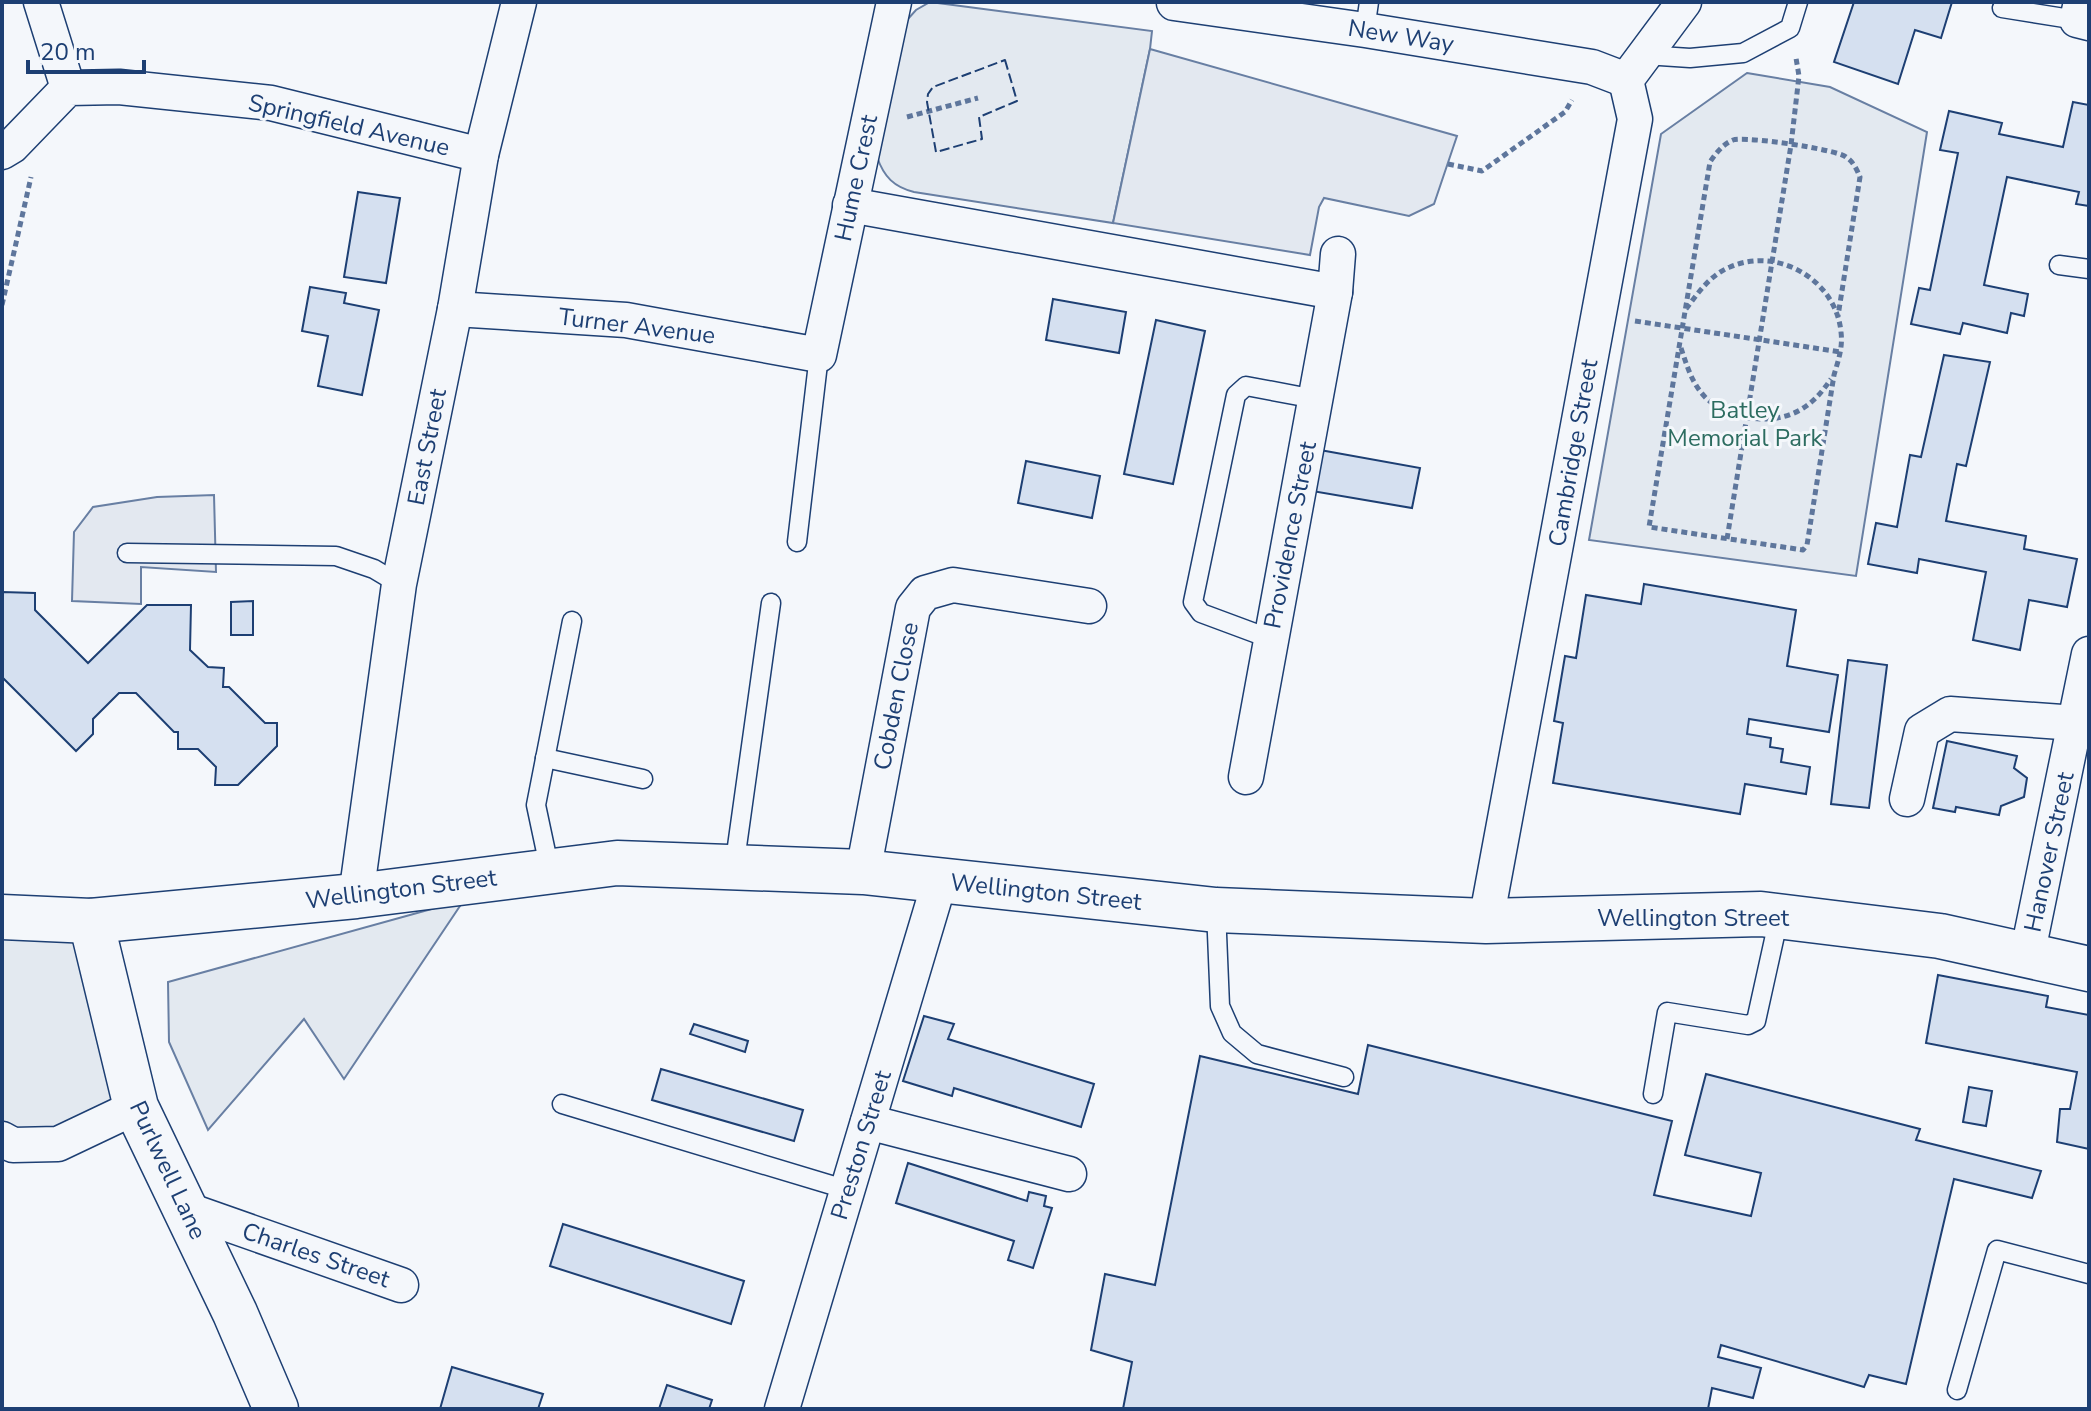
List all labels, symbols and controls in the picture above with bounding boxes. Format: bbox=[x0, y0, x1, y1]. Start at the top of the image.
street label: New Way bbox=[1346, 12, 1457, 60]
scale bar bbox=[28, 24, 144, 74]
text: 20 m bbox=[40, 36, 96, 68]
street label: Springfield Avenue bbox=[245, 86, 453, 164]
street label: Hume Crest bbox=[827, 111, 885, 244]
street label: Turner Avenue bbox=[557, 301, 717, 351]
street label: Cambridge Street bbox=[1541, 356, 1605, 549]
street label: East Street bbox=[400, 385, 454, 508]
park label: Batley Memorial Park bbox=[1667, 394, 1824, 454]
street label: Providence Street bbox=[1256, 438, 1324, 631]
street label: Cobden Close bbox=[866, 619, 926, 773]
street label: Hanover Street bbox=[2016, 768, 2082, 935]
street label: Wellington Street bbox=[304, 861, 499, 917]
street label: Wellington Street bbox=[949, 866, 1144, 918]
street label: Wellington Street bbox=[1597, 902, 1790, 934]
street label: Preston Street bbox=[823, 1066, 899, 1224]
street label: Purlwell Lane bbox=[122, 1096, 214, 1244]
street label: Charles Street bbox=[238, 1215, 395, 1295]

